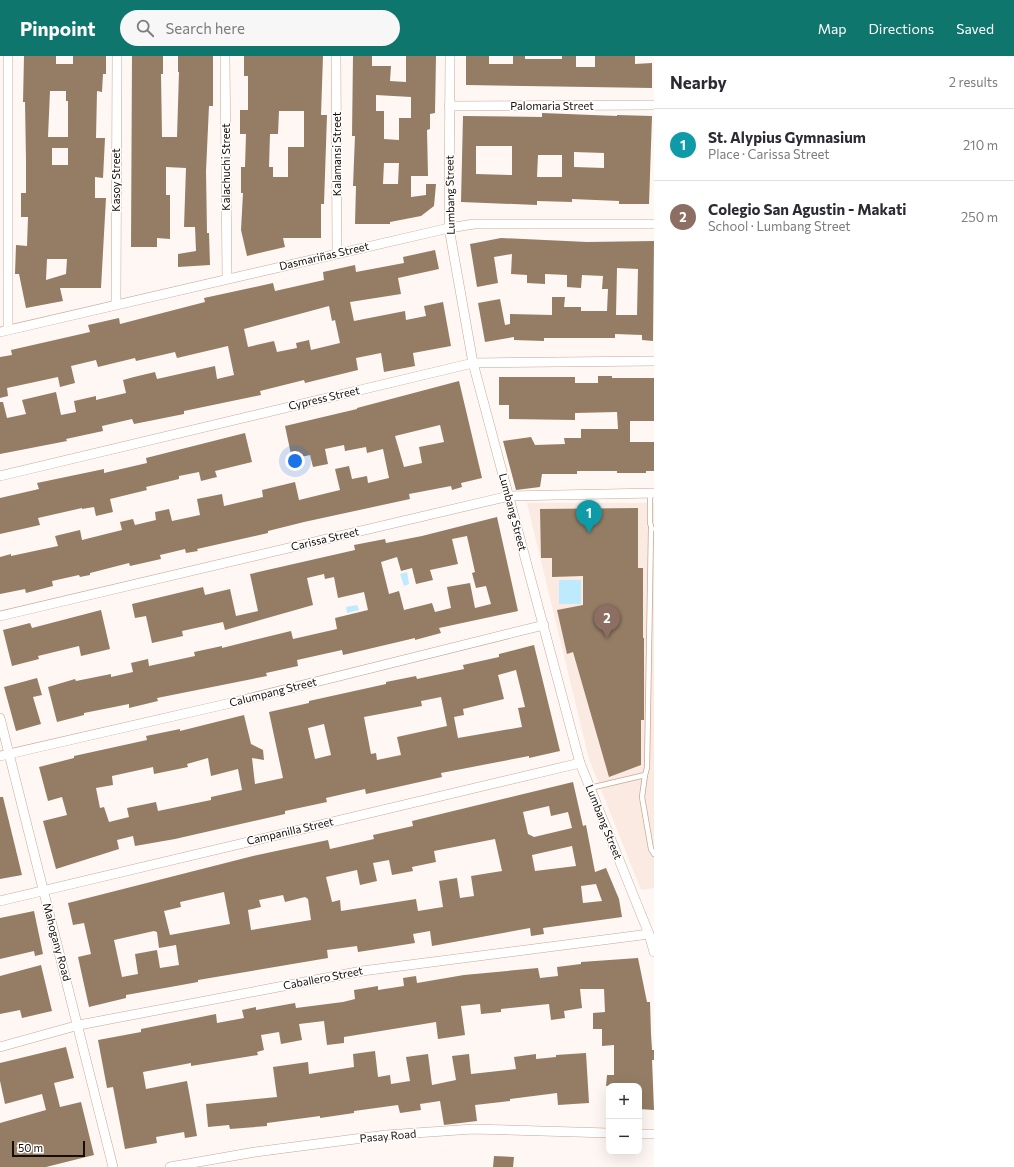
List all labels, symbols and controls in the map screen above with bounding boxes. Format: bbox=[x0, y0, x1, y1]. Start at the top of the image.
search box bbox=[120, 10, 400, 46]
text: Pinpoint bbox=[20, 17, 96, 40]
icon: search bbox=[134, 17, 156, 39]
text: Search here bbox=[166, 19, 245, 37]
text: Map bbox=[818, 20, 847, 37]
text: Directions bbox=[869, 20, 934, 37]
text: Saved bbox=[956, 20, 994, 37]
text: Nearby bbox=[670, 72, 727, 93]
text: 2 results bbox=[949, 74, 998, 90]
street label: Palomaria Street bbox=[510, 99, 594, 112]
street label: Kalamansi Street bbox=[330, 111, 343, 196]
street label: Kalachuchi Street bbox=[219, 123, 232, 211]
text: St. Alypius Gymnasium bbox=[708, 128, 866, 146]
text: 1 bbox=[680, 137, 686, 153]
text: 210 m bbox=[963, 137, 998, 153]
text: Place · Carissa Street bbox=[708, 146, 830, 162]
street label: Kasoy Street bbox=[109, 148, 122, 212]
street label: Lumbang Street bbox=[442, 155, 457, 235]
text: Colegio San Agustin - Makati bbox=[708, 200, 907, 218]
text: 2 bbox=[679, 209, 687, 225]
text: 250 m bbox=[961, 209, 998, 225]
text: School · Lumbang Street bbox=[708, 218, 851, 234]
street label: Dasmariñas Street bbox=[278, 239, 370, 272]
street label: Cypress Street bbox=[287, 383, 361, 412]
your location bbox=[285, 451, 305, 471]
street label: Lumbang Street bbox=[497, 472, 530, 553]
pin: 1 bbox=[576, 500, 602, 533]
street label: Carissa Street bbox=[290, 524, 361, 553]
pin: 2 bbox=[594, 605, 620, 638]
street label: Calumpang Street bbox=[228, 674, 318, 709]
street label: Lumbang Street bbox=[583, 782, 626, 862]
street label: Campanilla Street bbox=[245, 814, 335, 847]
street label: Mahogany Road bbox=[41, 901, 74, 982]
street label: Caballero Street bbox=[282, 963, 364, 992]
map controls bbox=[606, 1083, 642, 1155]
button: + bbox=[606, 1083, 642, 1119]
button: − bbox=[606, 1119, 642, 1155]
street label: Pasay Road bbox=[359, 1127, 417, 1144]
scale bar bbox=[12, 1139, 85, 1158]
text: 50 m bbox=[18, 1141, 43, 1154]

